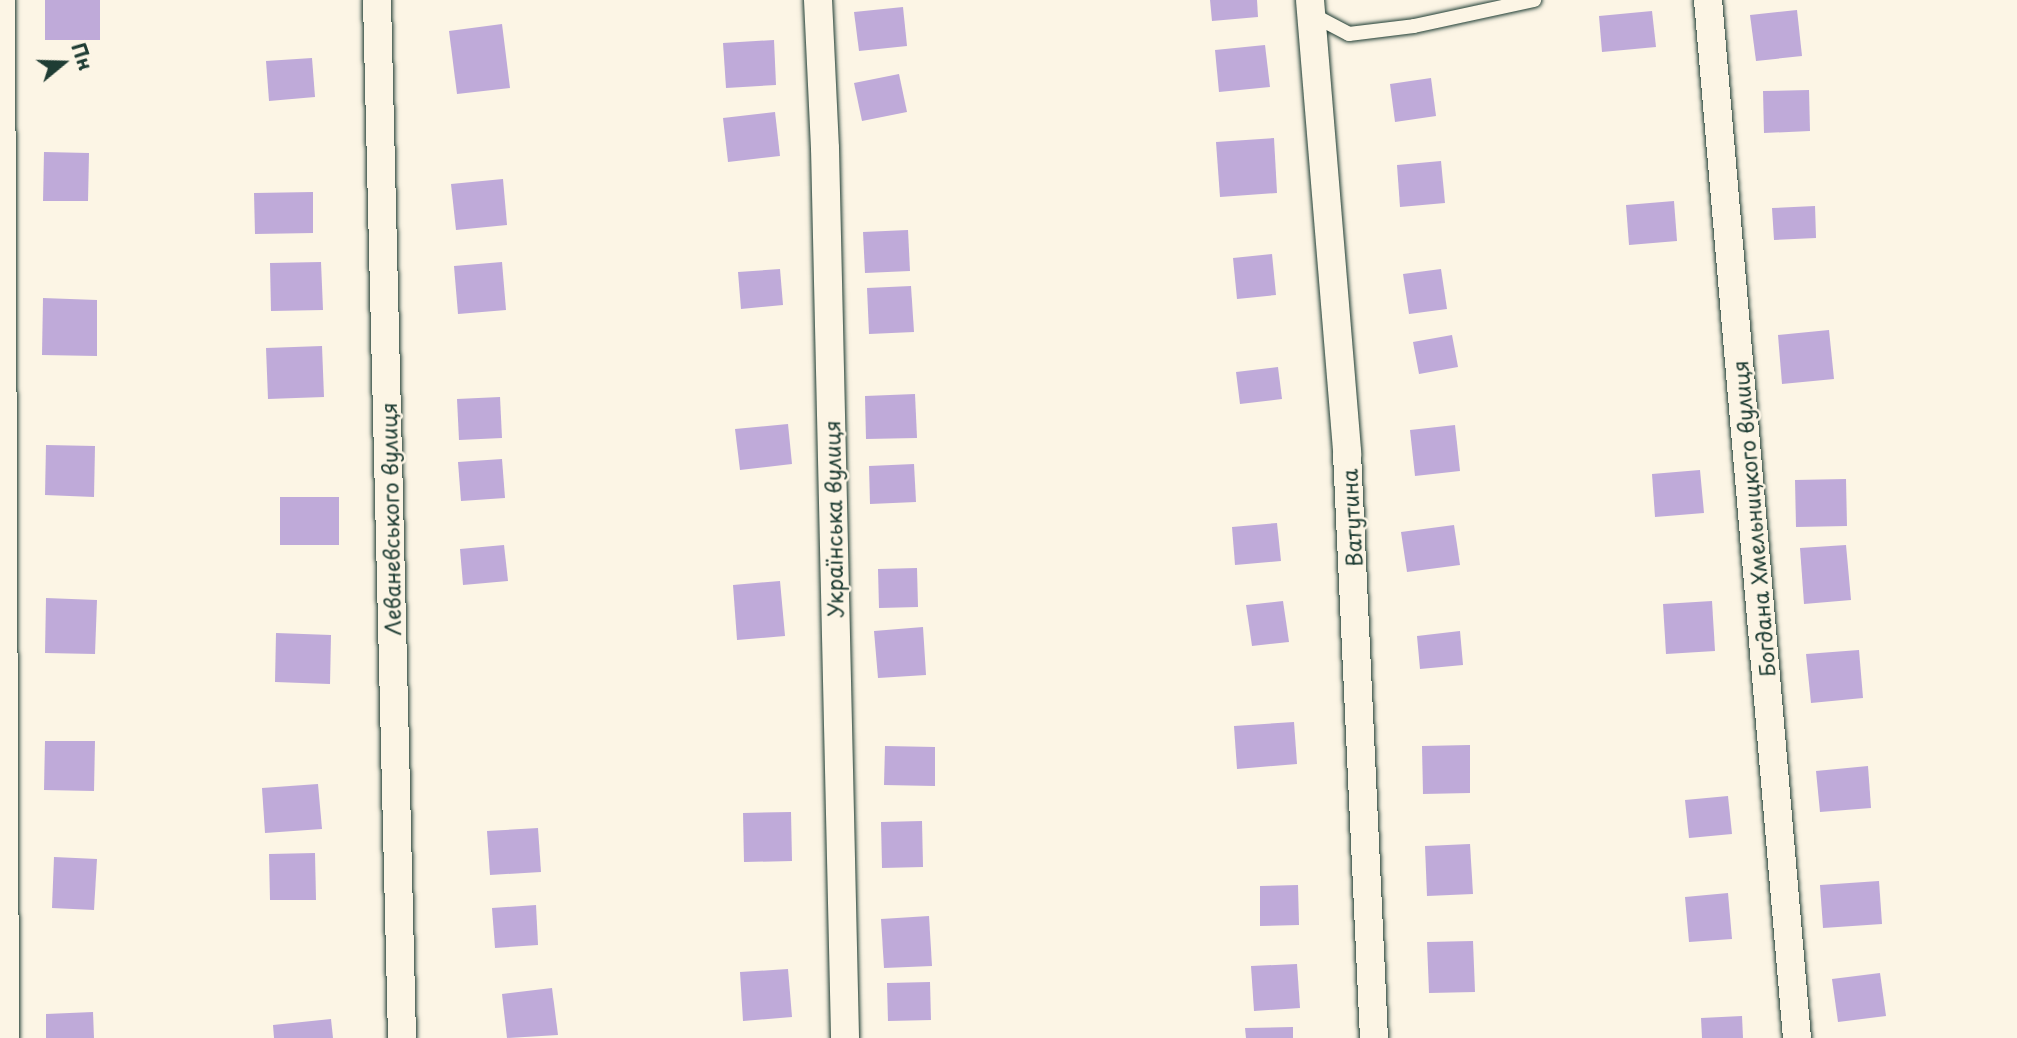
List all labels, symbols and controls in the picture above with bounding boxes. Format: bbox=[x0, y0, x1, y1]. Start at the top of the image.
north arrow bbox=[28, 28, 98, 98]
text: Пн bbox=[65, 39, 101, 74]
street label: Богдана Хмельницкого вулиця bbox=[1727, 359, 1779, 679]
street label: Леваневського вулиця bbox=[375, 402, 405, 636]
street label: Українська вулиця bbox=[819, 420, 847, 618]
street label: Ватутина bbox=[1336, 468, 1366, 568]

